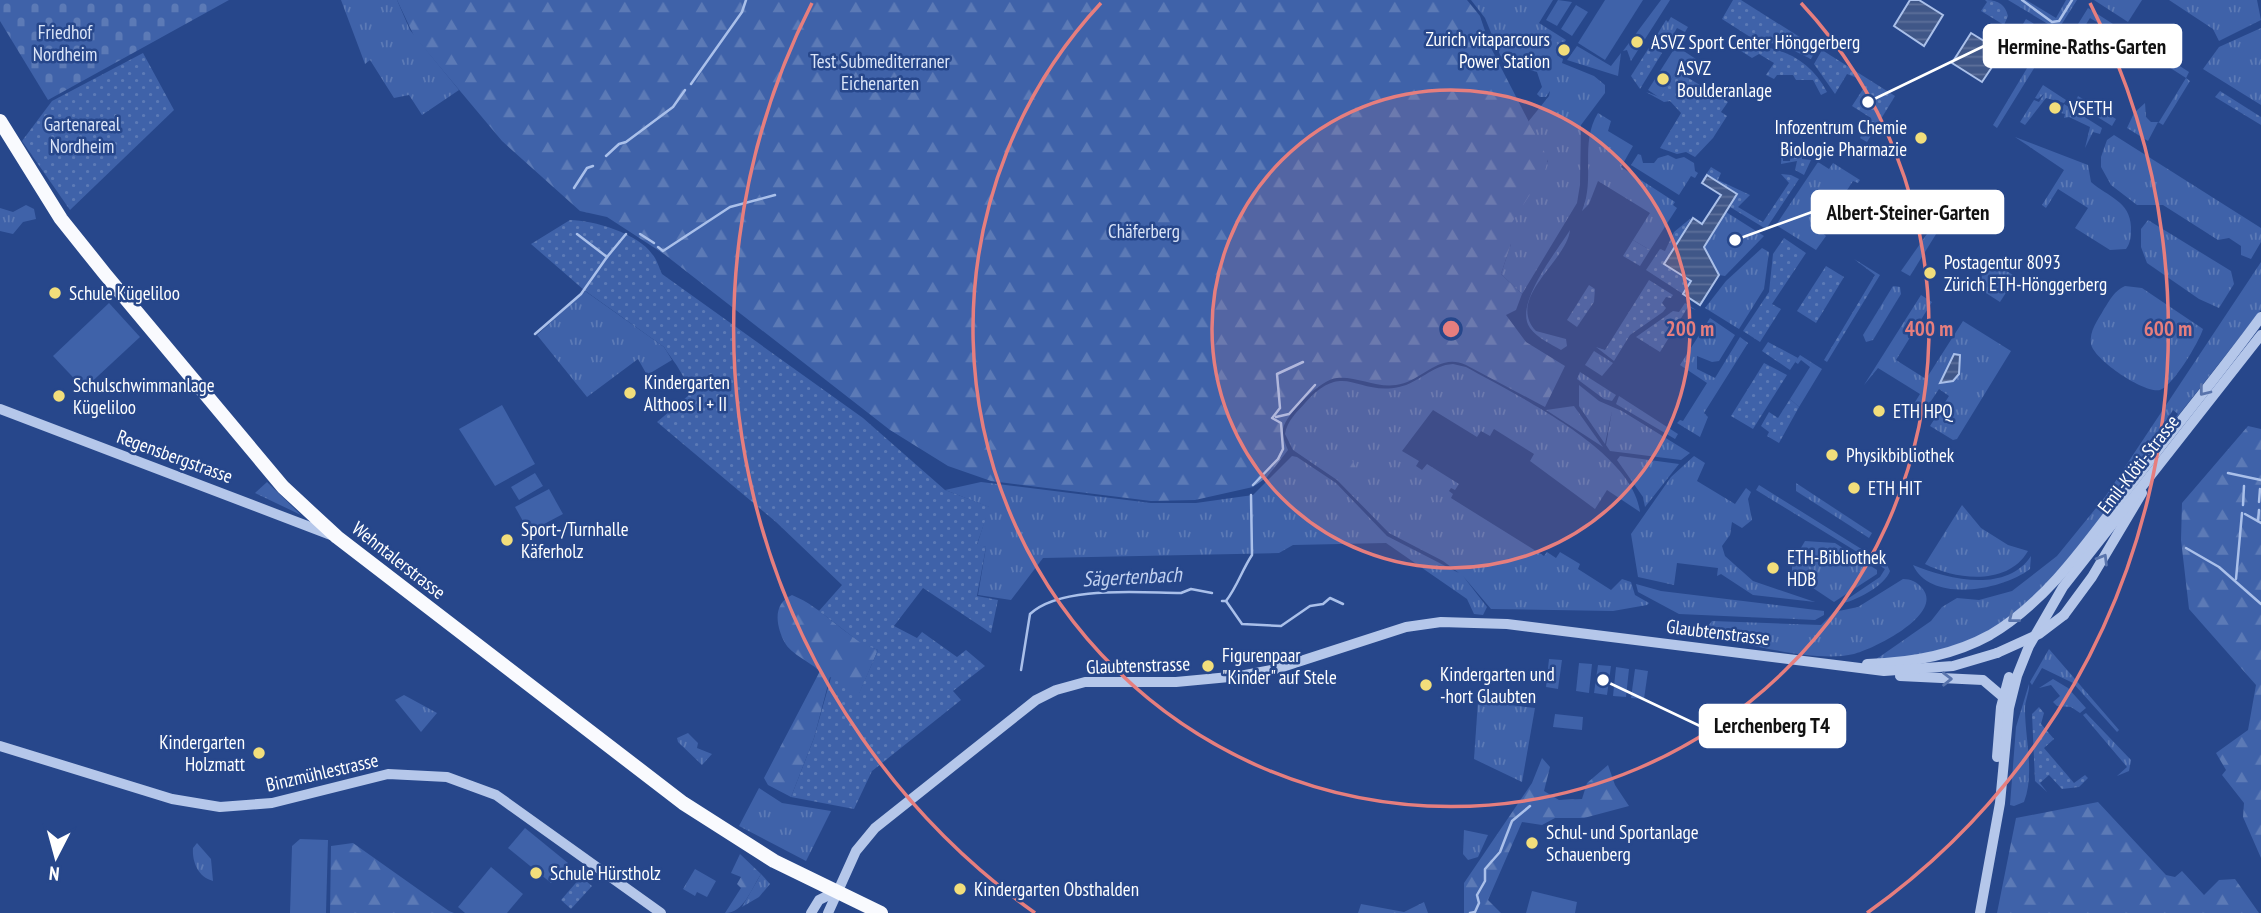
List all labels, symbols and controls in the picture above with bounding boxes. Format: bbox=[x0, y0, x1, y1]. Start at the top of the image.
park label: Friedhof Nordheim bbox=[33, 20, 97, 66]
callout: Hermine-Raths-Garten bbox=[1984, 25, 2181, 67]
place label: Zurich vitaparcours Power Station bbox=[1425, 27, 1550, 73]
place label: ASVZ Sport Center Hönggerberg bbox=[1651, 30, 1860, 54]
text: Hermine-Raths-Garten bbox=[1998, 33, 2166, 60]
marker: ASVZ Sport Center Hönggerberg bbox=[1629, 34, 1645, 50]
marker: Zurich vitaparcours Power Station bbox=[1556, 42, 1572, 58]
park label: Test Submediterraner Eichenarten bbox=[810, 49, 951, 95]
place label: ASVZ Boulderanlage bbox=[1677, 56, 1772, 102]
marker: ASVZ Boulderanlage bbox=[1655, 71, 1671, 87]
place label: VSETH bbox=[2068, 96, 2113, 120]
marker: VSETH bbox=[2047, 100, 2063, 116]
park label: Gartenareal Nordheim bbox=[44, 112, 121, 158]
place label: Infozentrum Chemie Biologie Pharmazie bbox=[1774, 115, 1907, 161]
marker: Infozentrum Chemie Biologie Pharmazie bbox=[1913, 130, 1929, 146]
callout: Albert-Steiner-Garten bbox=[1812, 191, 2003, 233]
text: Albert-Steiner-Garten bbox=[1825, 199, 1990, 226]
park label: Chäferberg bbox=[1108, 219, 1180, 243]
place label: Postagentur 8093 Zürich ETH-Hönggerberg bbox=[1944, 250, 2107, 296]
marker: Postagentur 8093 Zürich ETH-Hönggerberg bbox=[1922, 265, 1938, 281]
place label: Schule Kügeliloo bbox=[69, 281, 180, 305]
marker: Schule Kügeliloo bbox=[47, 285, 63, 301]
text: 200 m bbox=[1666, 315, 1714, 342]
text: 400 m bbox=[1905, 315, 1953, 342]
text: 600 m bbox=[2144, 315, 2192, 342]
centre of rings bbox=[1439, 317, 1463, 341]
place label: Kindergarten Althoos I + II bbox=[644, 370, 730, 416]
place label: Schulschwimmanlage Kügeliloo bbox=[73, 373, 215, 419]
one-way arrow bbox=[2200, 383, 2213, 395]
marker: Kindergarten Althoos I + II bbox=[622, 385, 638, 401]
marker: Schulschwimmanlage Kügeliloo bbox=[51, 388, 67, 404]
place label: ETH HPQ bbox=[1893, 399, 1953, 423]
marker: ETH HPQ bbox=[1871, 403, 1887, 419]
street label: Emil-Klöti-Strasse bbox=[2092, 410, 2184, 518]
street label: Regensbergstrasse bbox=[114, 424, 236, 488]
place label: Physikbibliothek bbox=[1846, 443, 1955, 467]
marker: Physikbibliothek bbox=[1824, 447, 1840, 463]
place label: ETH HIT bbox=[1868, 476, 1922, 500]
marker: ETH HIT bbox=[1846, 480, 1862, 496]
street label: Wehntalerstrasse bbox=[347, 516, 451, 604]
place label: Sport-/Turnhalle Käferholz bbox=[521, 517, 629, 563]
marker: Sport-/Turnhalle Käferholz bbox=[499, 532, 515, 548]
place label: ETH-Bibliothek HDB bbox=[1787, 545, 1887, 591]
one-way arrow bbox=[2095, 554, 2108, 567]
water label: Sägertenbach bbox=[1082, 560, 1184, 593]
marker: ETH-Bibliothek HDB bbox=[1765, 560, 1781, 576]
one-way arrow bbox=[2008, 610, 2021, 622]
street label: Glaubtenstrasse bbox=[1665, 614, 1771, 650]
place label: Figurenpaar "Kinder" auf Stele bbox=[1222, 643, 1337, 689]
street label: Glaubtenstrasse bbox=[1085, 651, 1191, 679]
marker: Figurenpaar "Kinder" auf Stele bbox=[1200, 658, 1216, 674]
place label: Kindergarten und -hort Glaubten bbox=[1440, 662, 1555, 708]
one-way arrow bbox=[1941, 672, 1952, 687]
marker: Kindergarten und -hort Glaubten bbox=[1418, 677, 1434, 693]
callout: Lerchenberg T4 bbox=[1700, 705, 1845, 747]
text: Lerchenberg T4 bbox=[1714, 712, 1830, 739]
place label: Kindergarten Holzmatt bbox=[159, 730, 246, 776]
marker: Kindergarten Holzmatt bbox=[251, 745, 267, 761]
street label: Binzmühlestrasse bbox=[263, 747, 381, 797]
place label: Schul- und Sportanlage Schauenberg bbox=[1546, 820, 1699, 866]
north arrow bbox=[21, 822, 91, 892]
marker: Schul- und Sportanlage Schauenberg bbox=[1524, 835, 1540, 851]
text: N bbox=[48, 861, 61, 886]
place label: Schule Hürstholz bbox=[550, 861, 661, 885]
marker: Schule Hürstholz bbox=[528, 865, 544, 881]
place label: Kindergarten Obsthalden bbox=[974, 877, 1139, 901]
marker: Kindergarten Obsthalden bbox=[952, 881, 968, 897]

